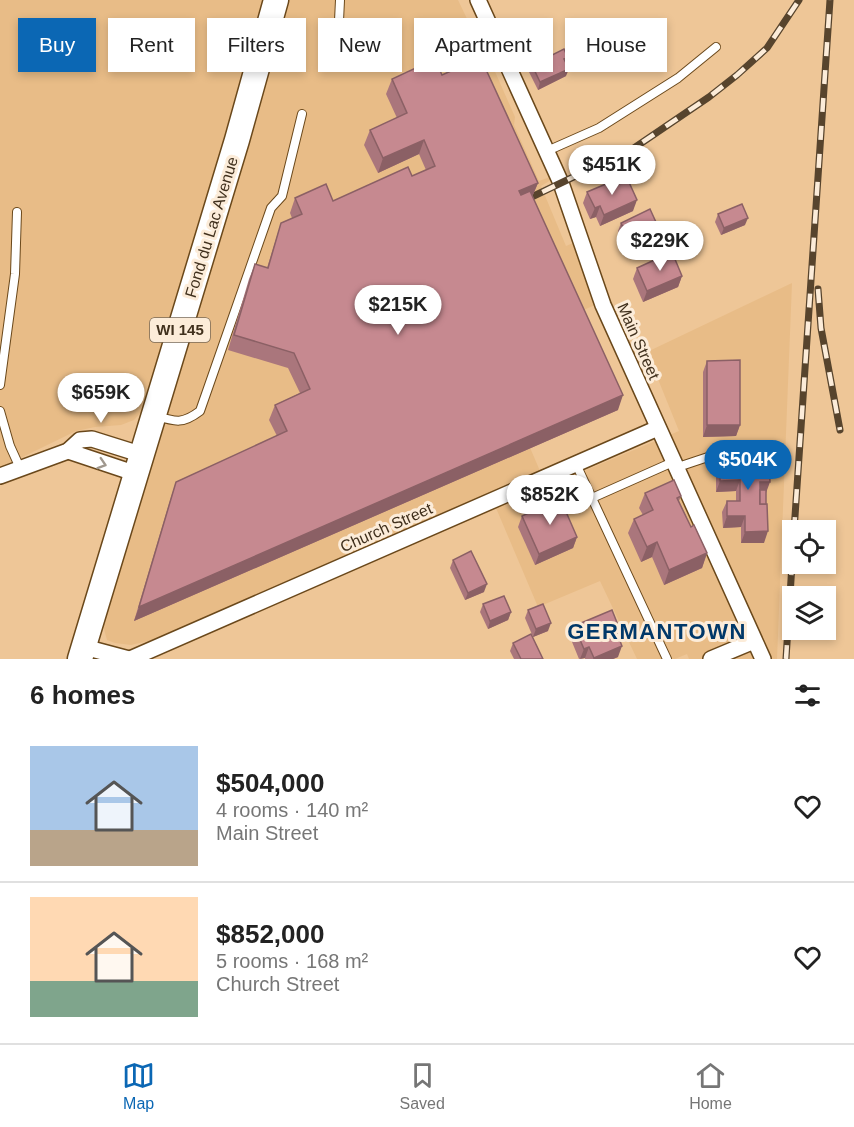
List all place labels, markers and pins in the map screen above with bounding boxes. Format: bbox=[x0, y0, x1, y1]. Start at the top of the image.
pin: $451K bbox=[570, 145, 654, 196]
pin: $229K bbox=[618, 221, 702, 272]
pin: $215K bbox=[356, 285, 440, 336]
pin: $659K bbox=[59, 373, 143, 424]
pin: $504K bbox=[706, 440, 790, 491]
pin: $852K bbox=[508, 475, 592, 526]

